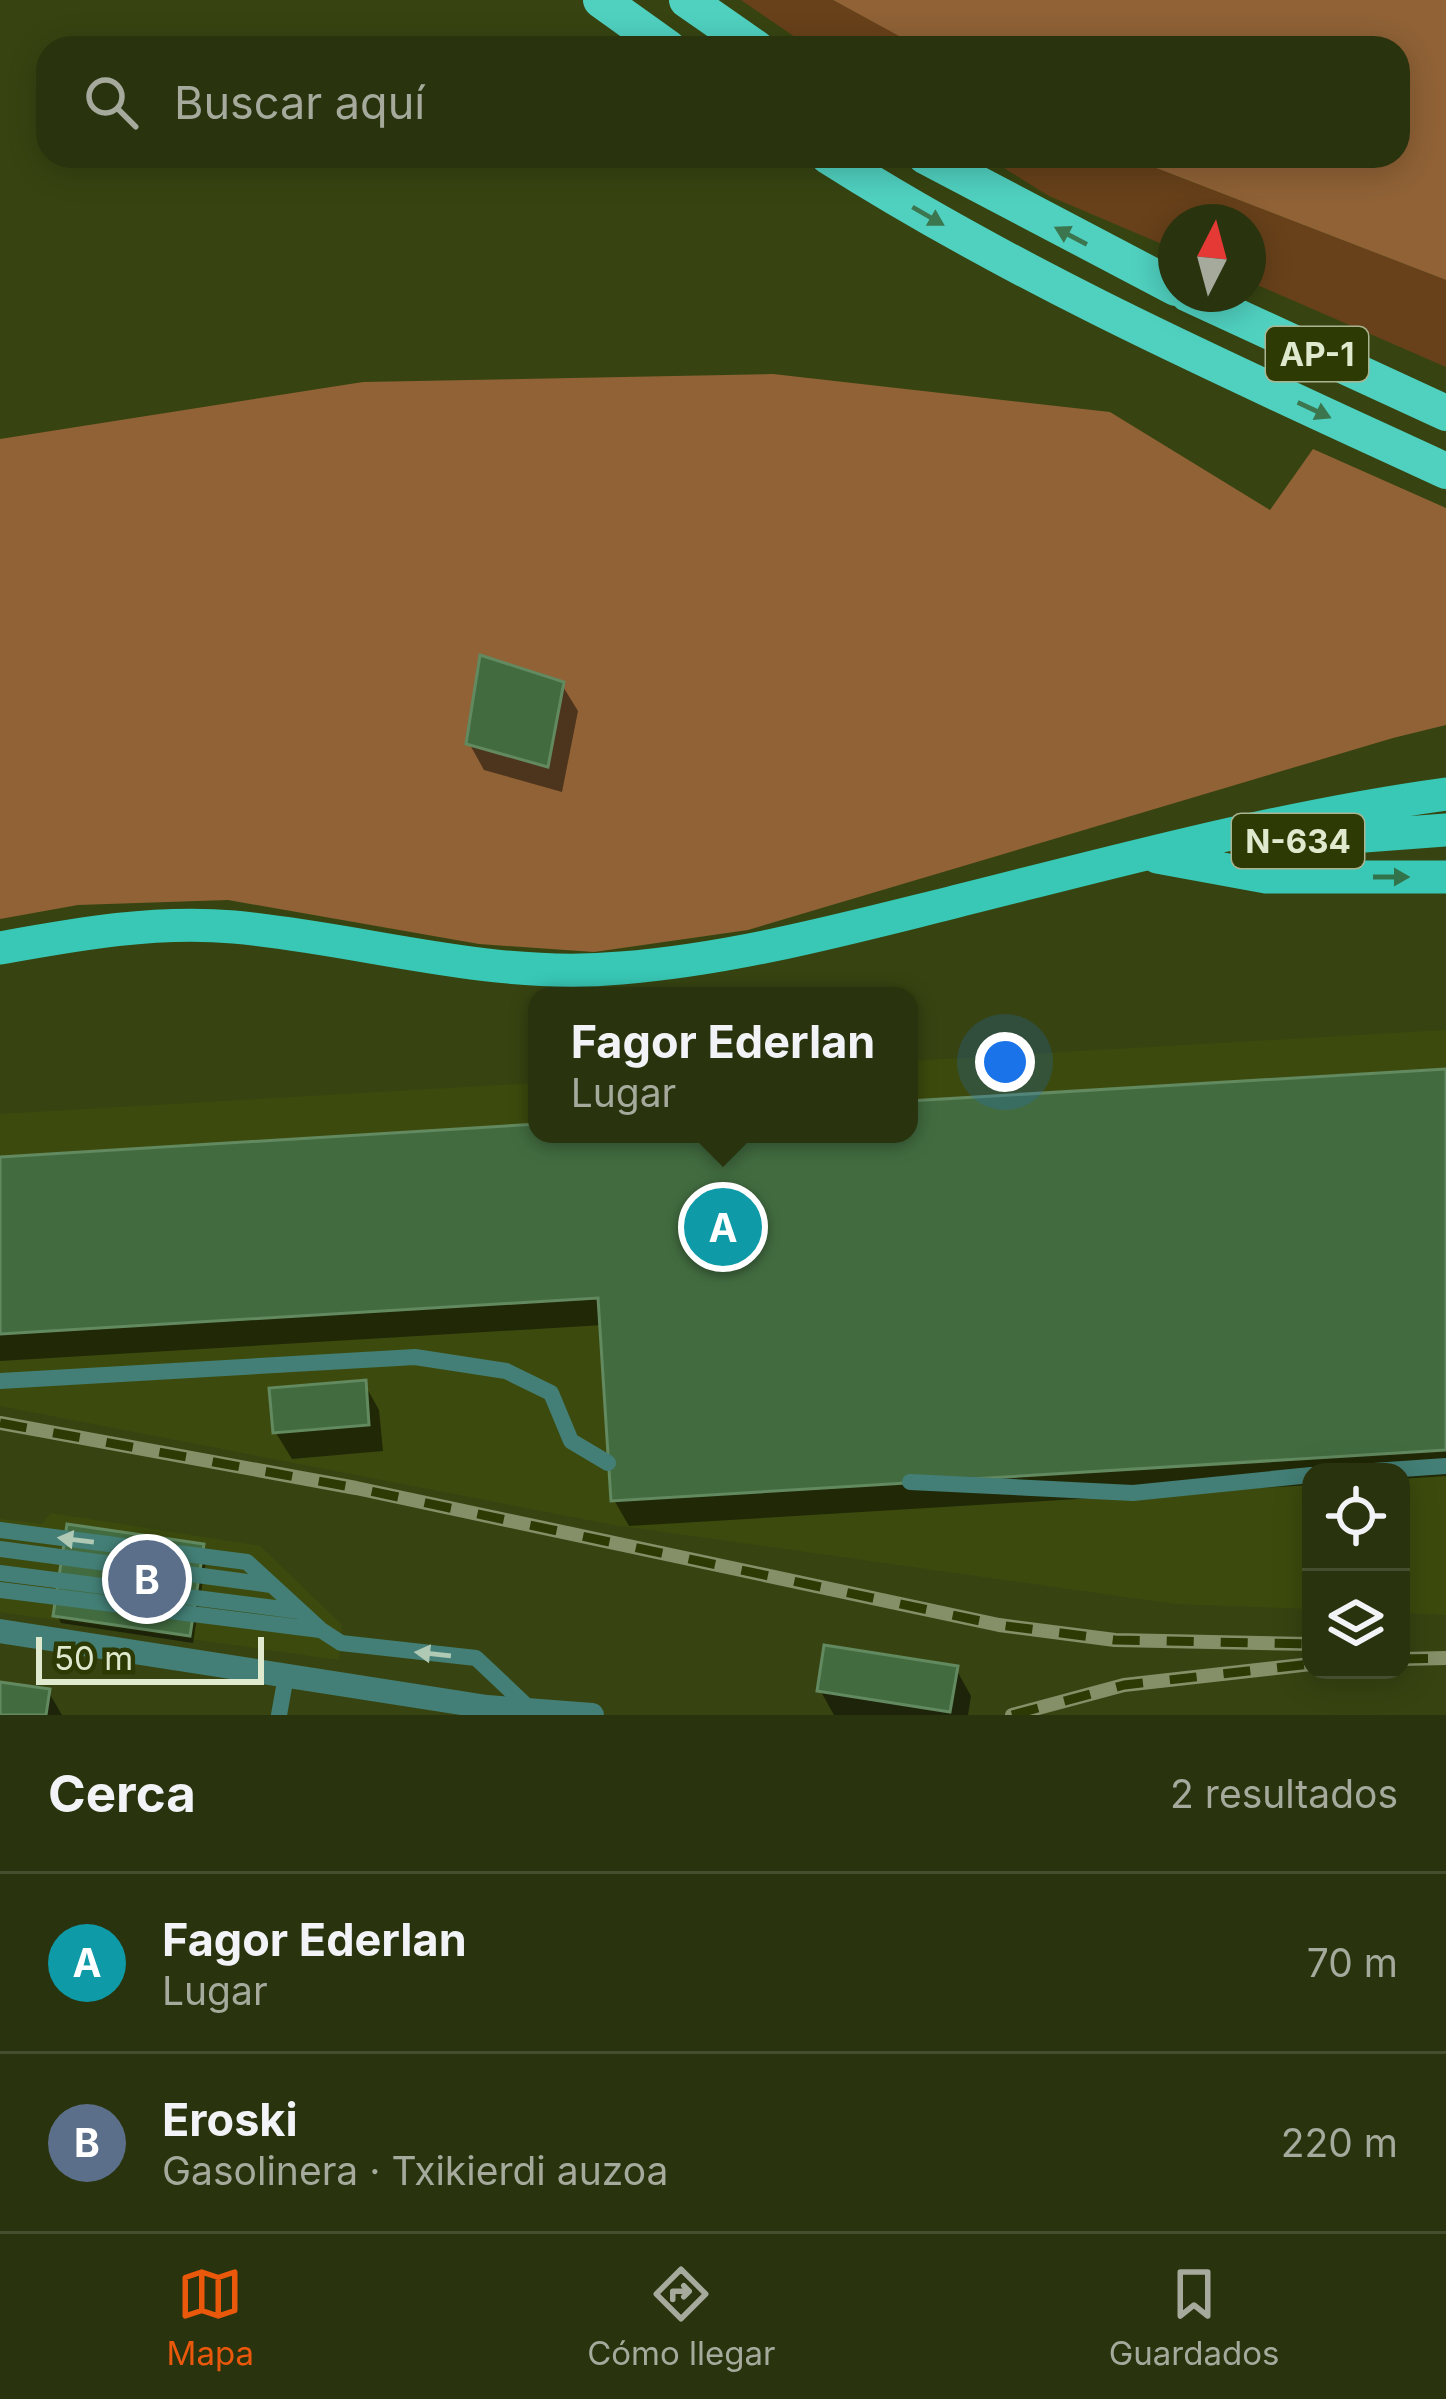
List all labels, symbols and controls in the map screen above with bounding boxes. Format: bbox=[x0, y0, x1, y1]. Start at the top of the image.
search box bbox=[36, 36, 1410, 168]
icon: search bbox=[78, 69, 144, 135]
text: Buscar aquí bbox=[174, 75, 425, 130]
one-way arrow bbox=[912, 204, 945, 225]
north arrow bbox=[1158, 204, 1266, 312]
one-way arrow bbox=[1054, 226, 1089, 247]
road number: AP-1 bbox=[1266, 327, 1368, 381]
one-way arrow bbox=[1297, 400, 1332, 420]
road number: N-634 bbox=[1232, 814, 1364, 868]
one-way arrow bbox=[1373, 867, 1411, 887]
popup bbox=[528, 987, 918, 1143]
text: Fagor Ederlan bbox=[571, 1014, 875, 1069]
your location bbox=[975, 1032, 1035, 1092]
text: Lugar bbox=[571, 1069, 676, 1116]
pin: A bbox=[684, 1182, 762, 1272]
map controls bbox=[1302, 1463, 1410, 1679]
button: locate bbox=[1302, 1463, 1410, 1571]
one-way arrow bbox=[57, 1530, 95, 1549]
pin: B bbox=[108, 1534, 186, 1624]
button: layers bbox=[1302, 1571, 1410, 1679]
scale bar bbox=[36, 1631, 264, 1684]
text: 50 m bbox=[54, 1638, 133, 1678]
one-way arrow bbox=[414, 1644, 452, 1663]
text: Cerca bbox=[48, 1763, 196, 1824]
text: 2 resultados bbox=[1170, 1770, 1398, 1817]
text: Fagor Ederlan bbox=[162, 1912, 467, 1967]
text: A bbox=[72, 1939, 102, 1986]
text: 70 m bbox=[1307, 1939, 1398, 1986]
text: Lugar bbox=[162, 1967, 268, 2014]
text: Eroski bbox=[162, 2092, 298, 2147]
text: B bbox=[74, 2119, 100, 2166]
text: 220 m bbox=[1281, 2119, 1398, 2166]
text: Gasolinera · Txikierdi auzoa bbox=[162, 2147, 668, 2194]
tab: Mapa bbox=[167, 2261, 254, 2373]
tab: Cómo llegar bbox=[587, 2261, 775, 2373]
tab: Guardados bbox=[1109, 2261, 1279, 2373]

